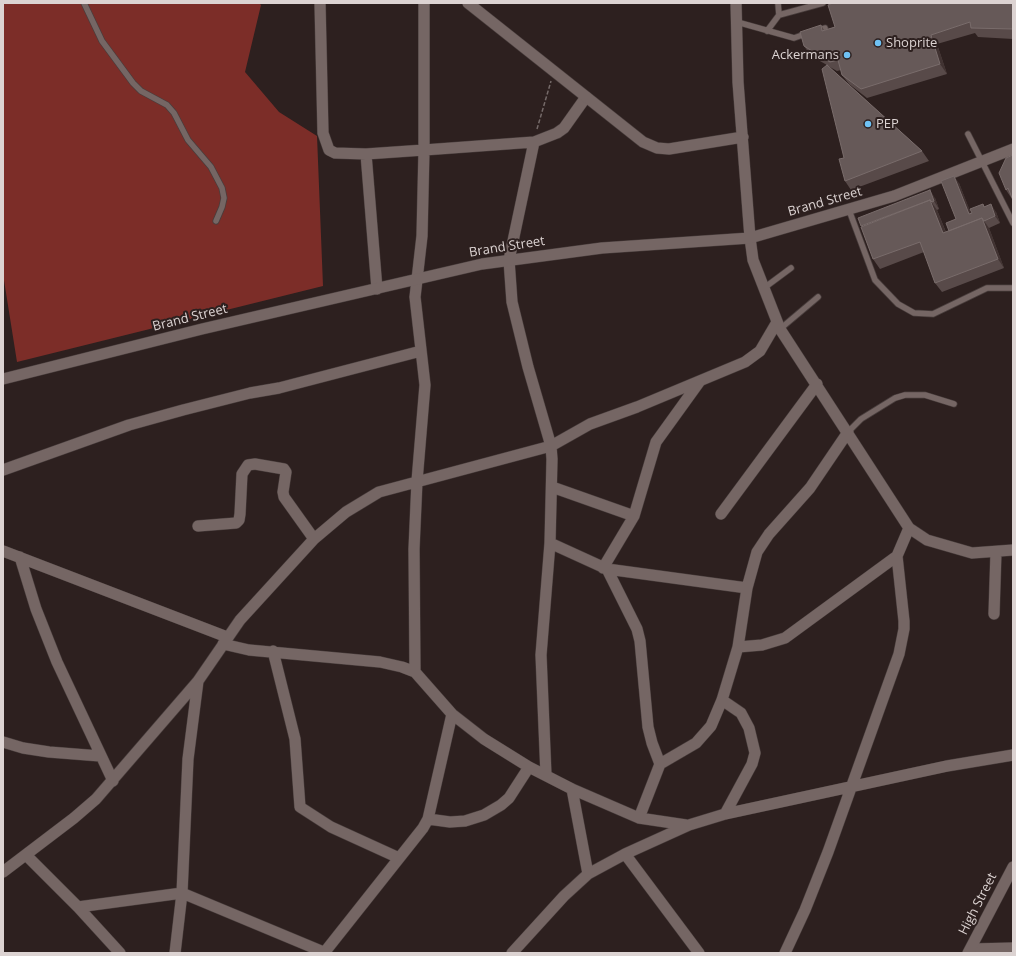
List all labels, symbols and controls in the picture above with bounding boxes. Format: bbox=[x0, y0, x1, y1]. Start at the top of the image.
place label: Shoprite bbox=[886, 35, 937, 51]
marker: Shoprite bbox=[873, 38, 883, 48]
place label: Ackermans bbox=[772, 47, 839, 63]
marker: Ackermans bbox=[842, 50, 852, 60]
place label: PEP bbox=[876, 116, 899, 132]
marker: PEP bbox=[863, 119, 873, 129]
street label: Brand Street bbox=[786, 184, 864, 220]
street label: Brand Street bbox=[468, 233, 546, 261]
street label: Brand Street bbox=[151, 301, 229, 335]
street label: High Street bbox=[956, 870, 1000, 938]

